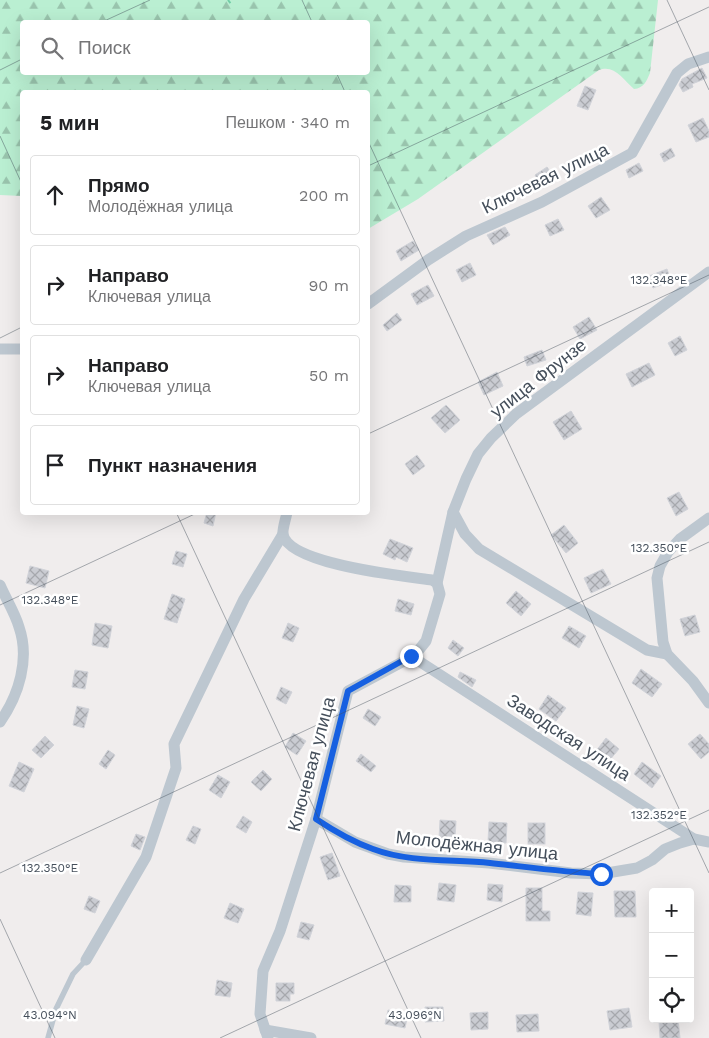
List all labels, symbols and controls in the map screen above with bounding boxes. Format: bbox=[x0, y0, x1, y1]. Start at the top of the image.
search box bbox=[20, 20, 370, 75]
icon: search bbox=[38, 34, 66, 62]
text: Поиск bbox=[78, 36, 131, 59]
text: 5 мин bbox=[40, 110, 99, 135]
text: Пешком · 340 m bbox=[225, 113, 350, 132]
street label: Ключевая улица bbox=[478, 138, 613, 218]
text: Прямо bbox=[88, 174, 150, 197]
icon: ahead bbox=[41, 181, 69, 209]
text: 200 m bbox=[299, 186, 349, 205]
text: Молодёжная улица bbox=[88, 197, 233, 216]
text: Направо bbox=[88, 264, 169, 287]
icon: right bbox=[41, 271, 69, 299]
text: 132.348°E bbox=[631, 273, 688, 287]
text: 90 m bbox=[308, 276, 349, 295]
text: Ключевая улица bbox=[88, 287, 211, 306]
street label: улица Фрунзе bbox=[486, 334, 590, 422]
text: Направо bbox=[88, 354, 169, 377]
icon: right bbox=[41, 361, 69, 389]
text: 50 m bbox=[309, 366, 349, 385]
text: Ключевая улица bbox=[88, 377, 211, 396]
icon: arrive bbox=[41, 451, 69, 479]
text: Пункт назначения bbox=[88, 454, 257, 477]
text: 132.350°E bbox=[631, 541, 688, 555]
text: 132.348°E bbox=[22, 593, 79, 607]
route end bbox=[400, 645, 423, 668]
street label: Заводская улица bbox=[503, 689, 636, 785]
street label: Ключевая улица bbox=[283, 694, 339, 833]
text: 132.352°E bbox=[631, 808, 687, 822]
street label: Молодёжная улица bbox=[395, 826, 560, 864]
text: 132.350°E bbox=[22, 861, 79, 875]
route start bbox=[590, 863, 613, 886]
map controls bbox=[649, 888, 694, 1023]
button: + bbox=[649, 888, 694, 933]
button: − bbox=[649, 933, 694, 978]
button: locate bbox=[649, 978, 694, 1023]
text: 43.094°N bbox=[23, 1008, 77, 1022]
text: 43.096°N bbox=[388, 1008, 442, 1022]

